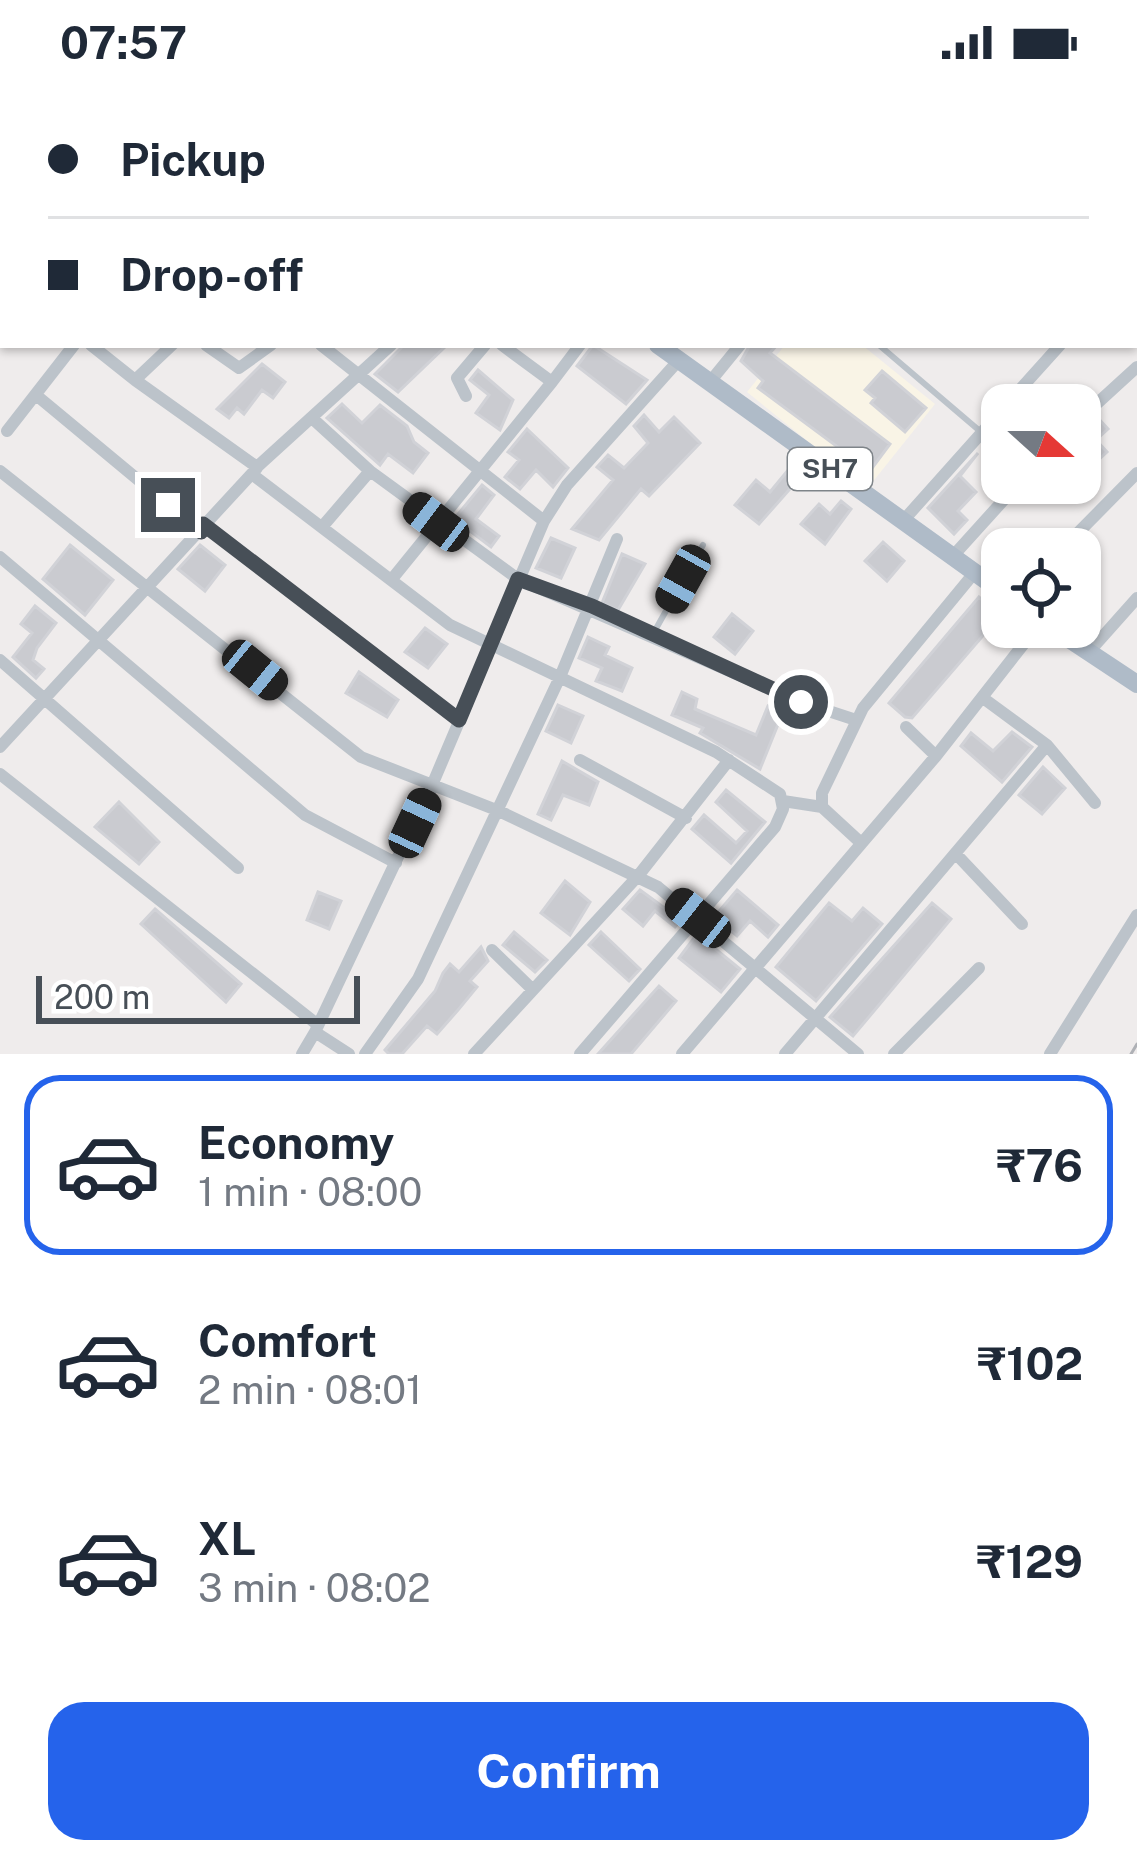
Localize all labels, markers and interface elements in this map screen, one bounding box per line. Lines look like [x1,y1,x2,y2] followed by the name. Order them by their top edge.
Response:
[60,16,187,69] text: 07:57
[120,133,266,186] text: Pickup
[120,248,303,301] text: Drop-off
[981,384,1101,504] north arrow
[981,384,1101,648] map controls
[788,448,872,490] road number: SH7
[141,478,195,532] route end
[396,486,476,558] car
[981,528,1101,648] button: locate
[650,539,716,619] car
[216,633,294,707] car
[774,675,828,729] route start
[383,783,447,863] car
[659,882,737,954] car
[36,970,360,1023] scale bar
[54,978,150,1016] text: 200 m
[54,1111,162,1219] icon: car
[198,1116,394,1169] text: Economy
[997,1139,1083,1192] text: ₹76
[198,1169,422,1215] text: 1 min · 08:00
[54,1309,162,1417] icon: car
[198,1314,377,1367] text: Comfort
[977,1337,1083,1390] text: ₹102
[198,1367,422,1413] text: 2 min · 08:01
[54,1507,162,1615] icon: car
[198,1512,256,1565] text: XL
[977,1535,1083,1588] text: ₹129
[198,1565,431,1611] text: 3 min · 08:02
[48,1702,1089,1840] button: Confirm

